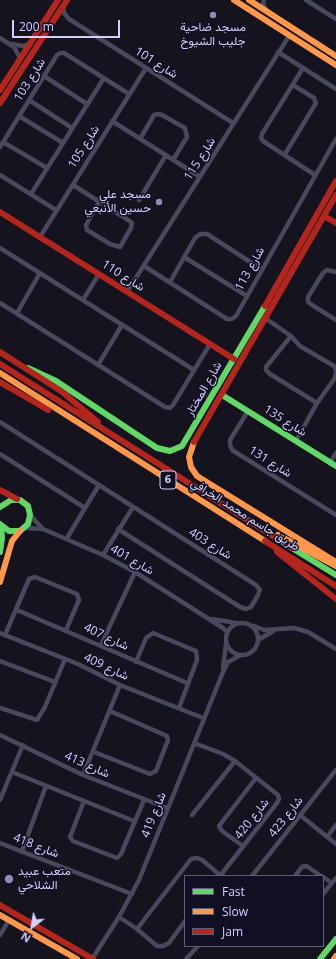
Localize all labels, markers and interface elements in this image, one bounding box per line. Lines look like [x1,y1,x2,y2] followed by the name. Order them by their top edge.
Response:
[208,10,218,20] marker: مسجد ضاحية جليب الشيوخ
[14,12,122,38] scale bar
[19,18,54,35] text: 200 m
[180,21,246,49] place label: مسجد ضاحية جليب الشيوخ
[132,44,180,82] street label: شارع 101
[11,56,49,104] street label: شارع 103
[65,123,103,171] street label: شارع 105
[181,135,219,183] street label: شارع 115
[84,188,151,216] place label: مسجد علي حسين الأنبعي
[154,197,164,207] marker: مسجد علي حسين الأنبعي
[232,245,268,293] street label: شارع 113
[99,257,147,295] street label: شارع 110
[183,359,225,419] street label: شارع المختار
[261,402,309,440] street label: شارع 135
[246,443,294,481] street label: شارع 131
[160,471,176,489] road number: 6
[188,476,302,554] street label: طريق جاسم محمد الخرافي
[186,525,234,563] street label: شارع 403
[108,542,156,578] street label: شارع 401
[81,620,131,654] street label: شارع 407
[81,650,131,684] street label: شارع 409
[62,749,112,781] street label: شارع 413
[138,790,170,840] street label: شارع 419
[266,794,306,840] street label: شارع 423
[232,796,272,842] street label: شارع 420
[11,831,61,861] street label: شارع 418
[18,865,71,893] place label: متعب عبيد الشلاحي
[3,873,15,885] marker: متعب عبيد الشلاحي
[184,875,324,947] legend
[222,883,245,900] text: Fast
[222,903,248,920] text: Slow
[12,907,52,947] north arrow
[222,923,243,940] text: Jam
[18,929,33,946] text: N

